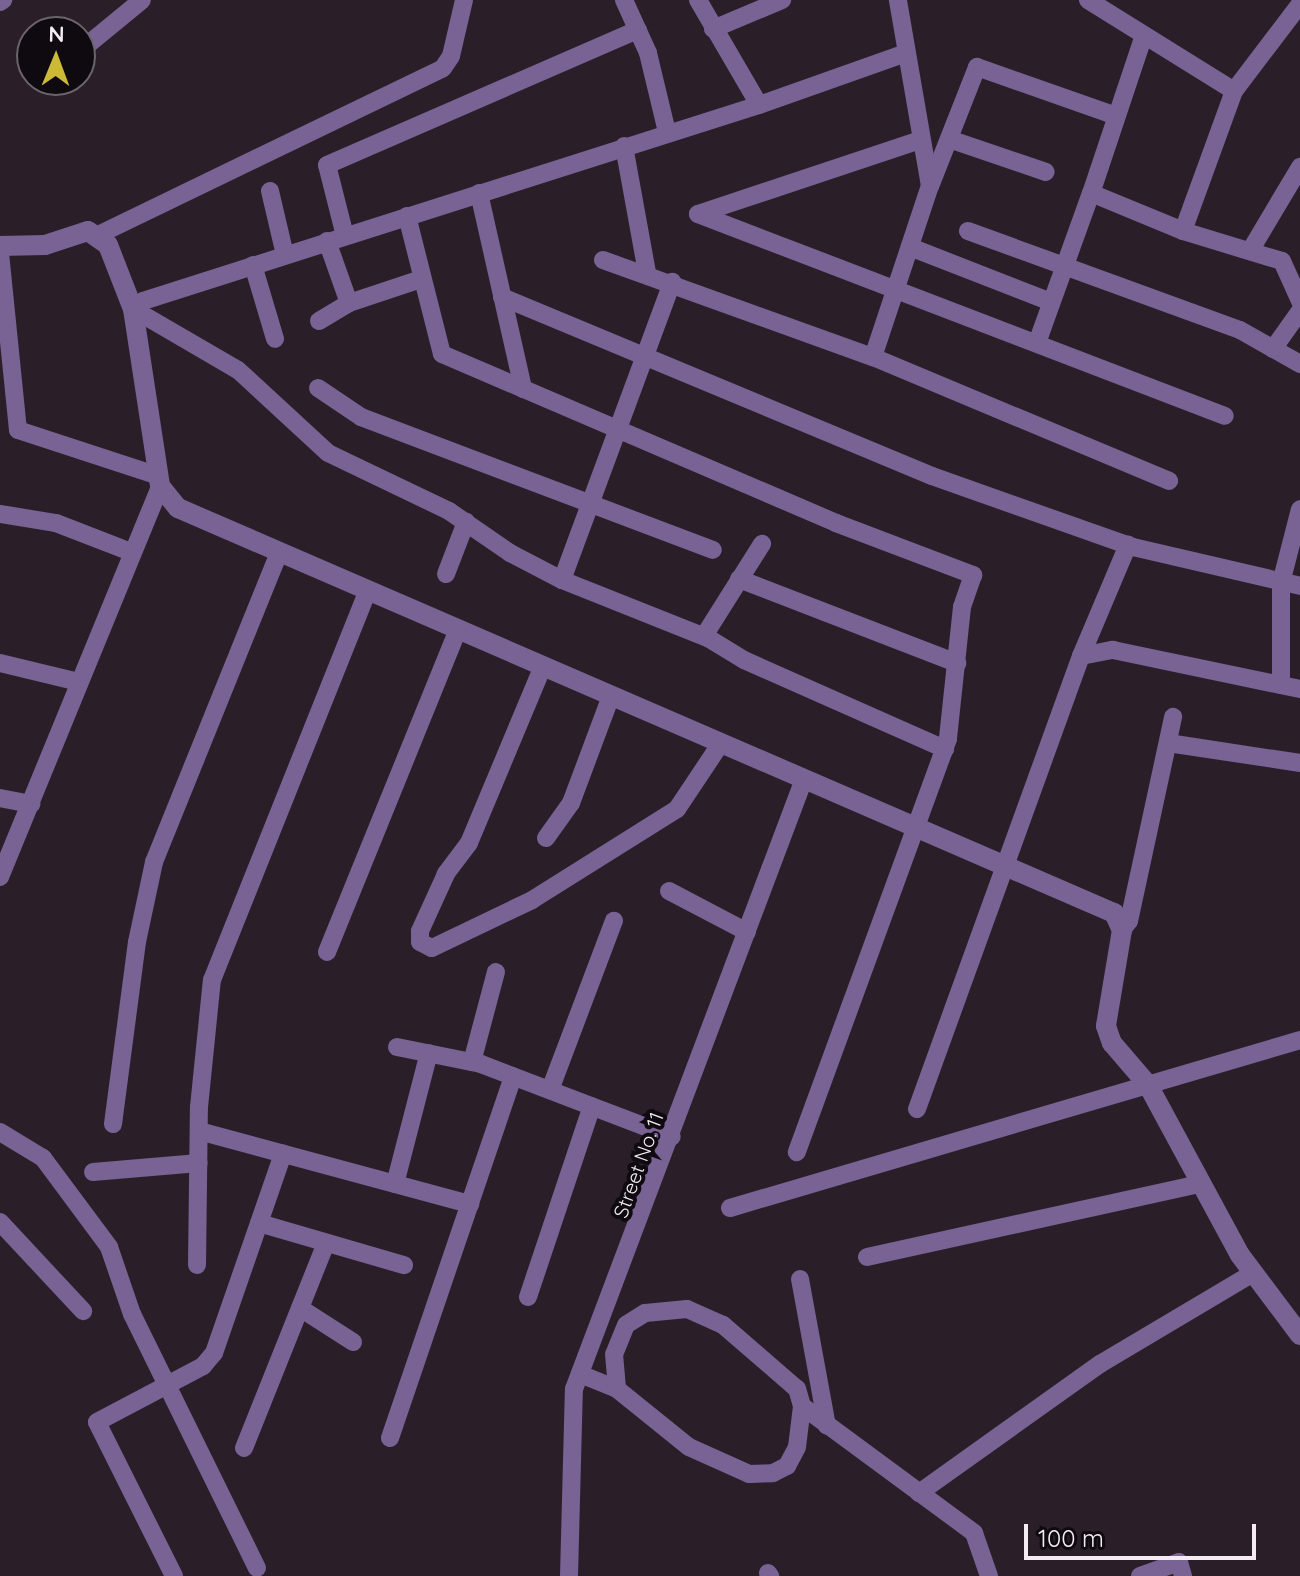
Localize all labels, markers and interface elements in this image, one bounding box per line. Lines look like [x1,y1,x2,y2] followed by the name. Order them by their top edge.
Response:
[16,16,96,96] north arrow
[48,20,65,48] text: N
[608,1109,668,1221] street label: Street No. 11
[1028,1508,1260,1558] scale bar
[1038,1523,1104,1553] text: 100 m

